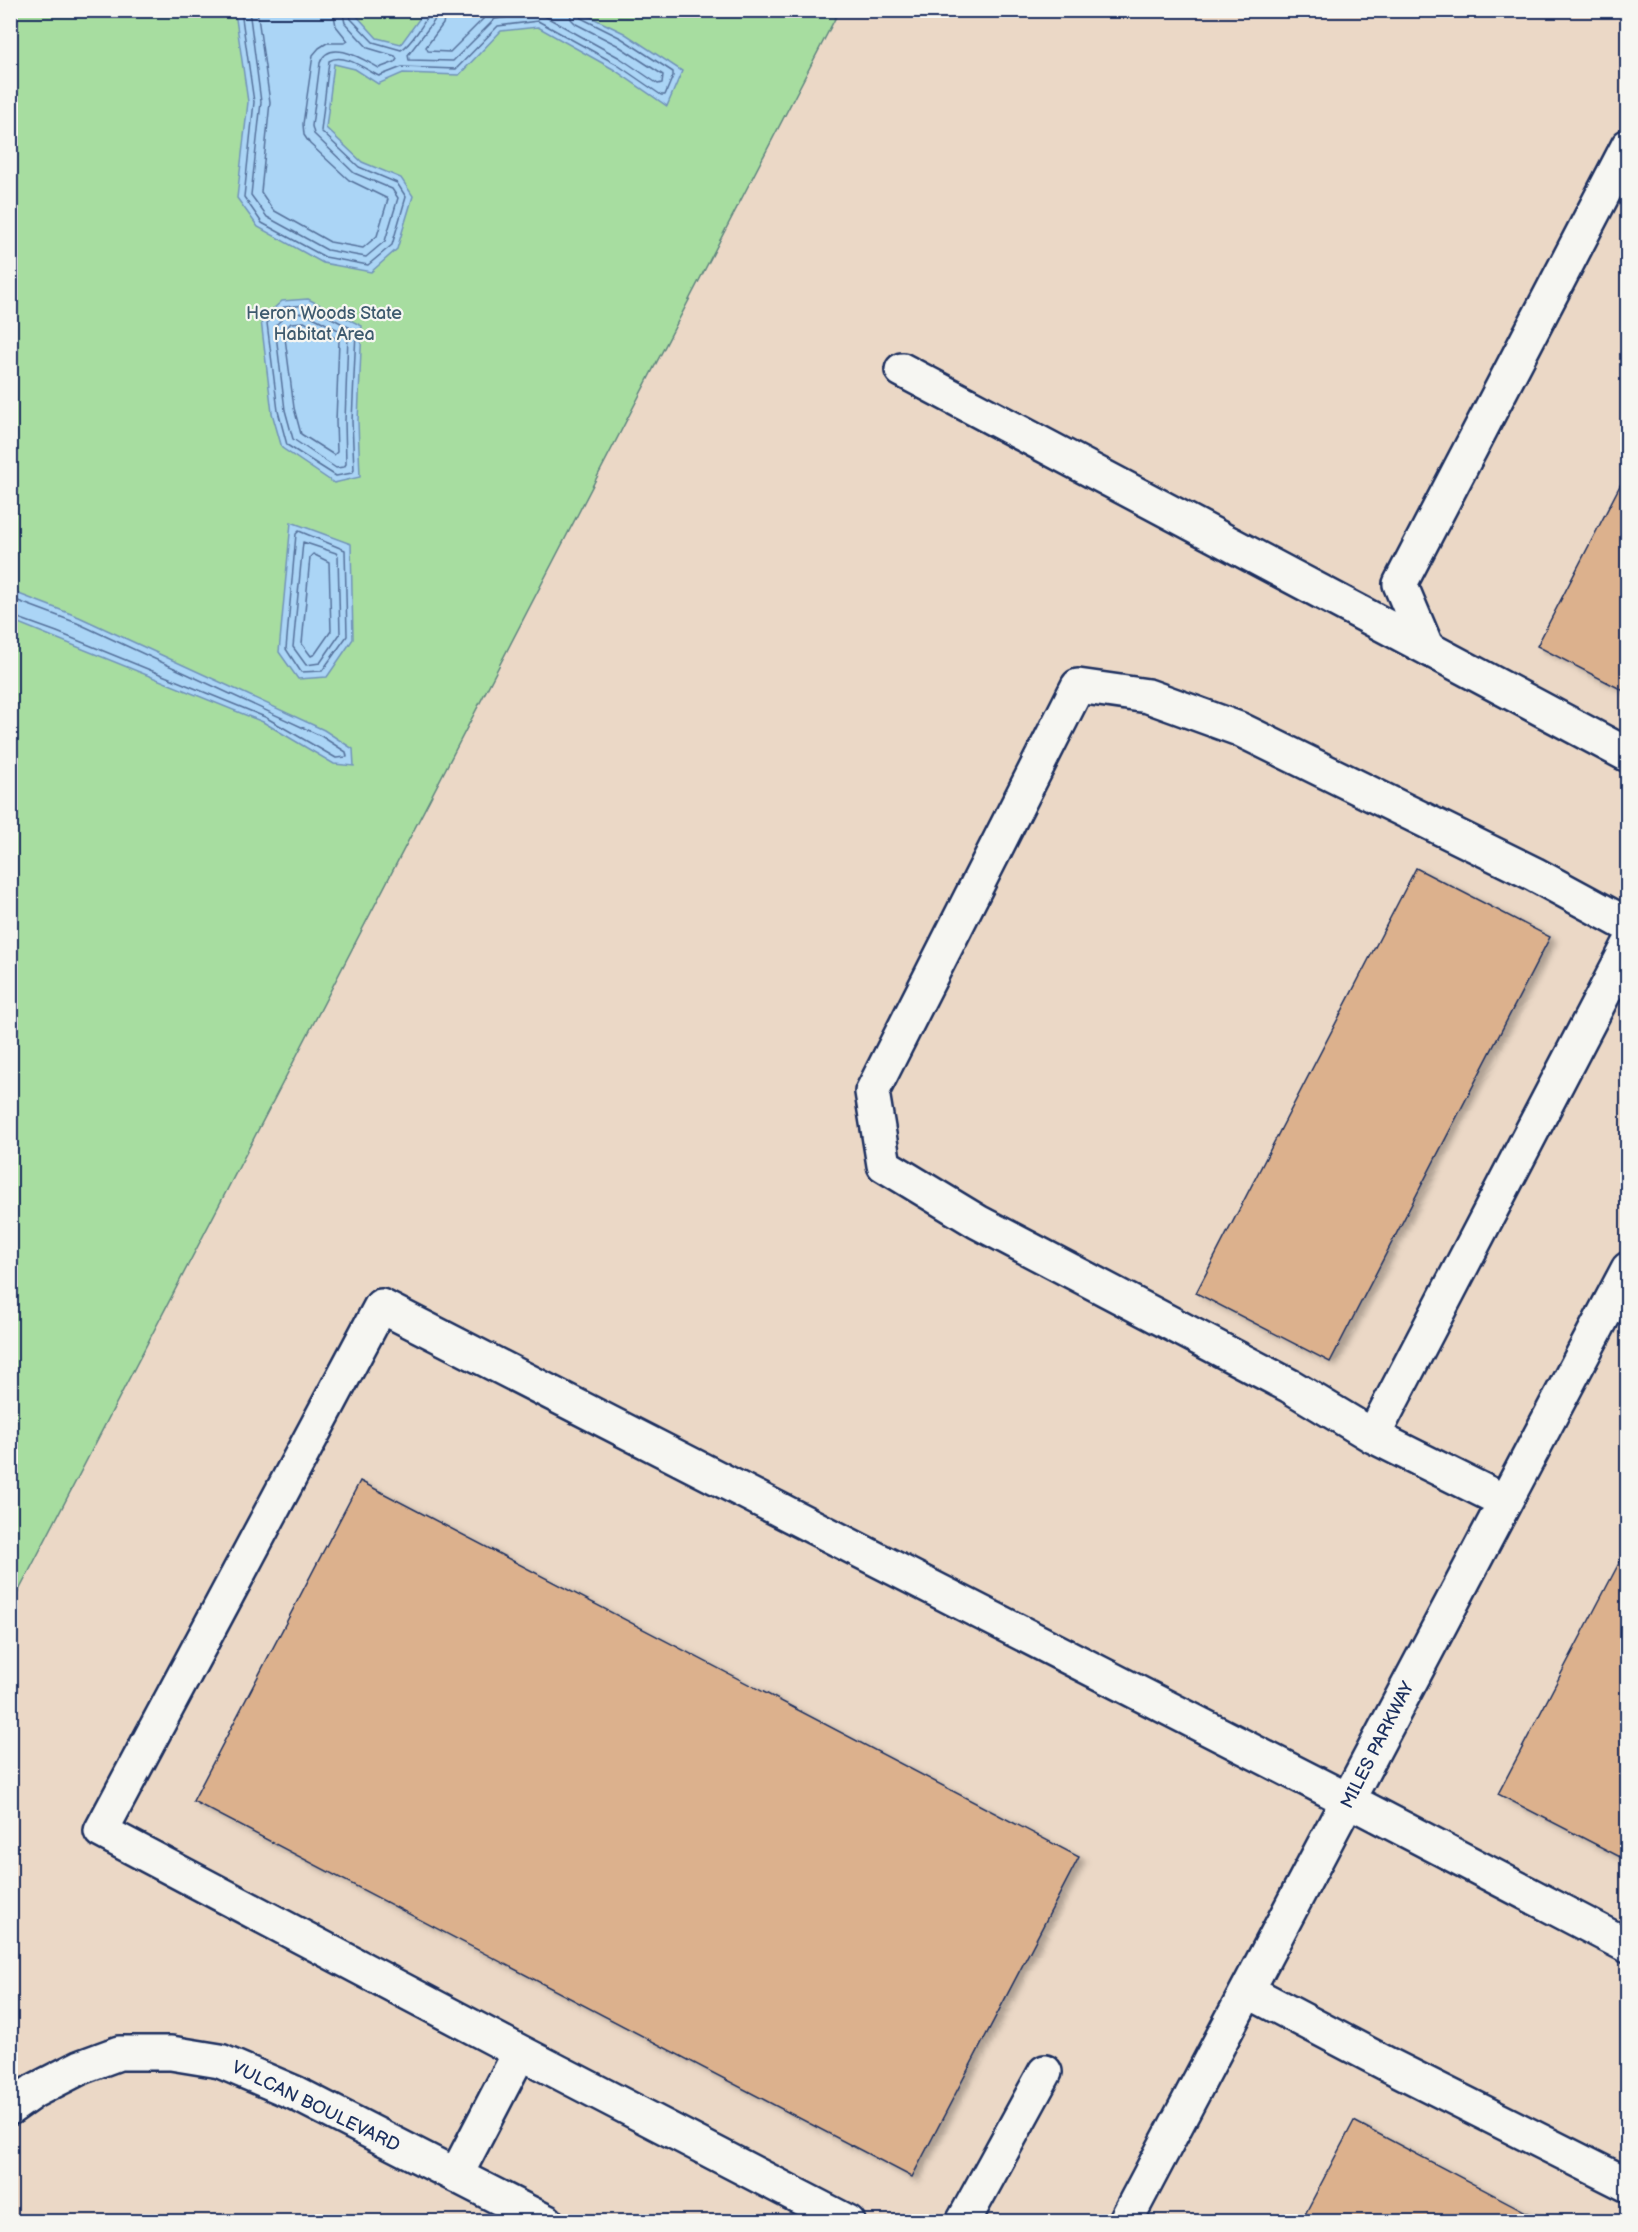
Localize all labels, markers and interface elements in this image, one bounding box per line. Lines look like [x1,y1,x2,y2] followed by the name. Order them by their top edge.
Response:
[246,303,402,345] park label: Heron Woods State Habitat Area
[1336,1678,1419,1812] street label: MILES PARKWAY
[228,2057,403,2156] street label: VULCAN BOULEVARD

